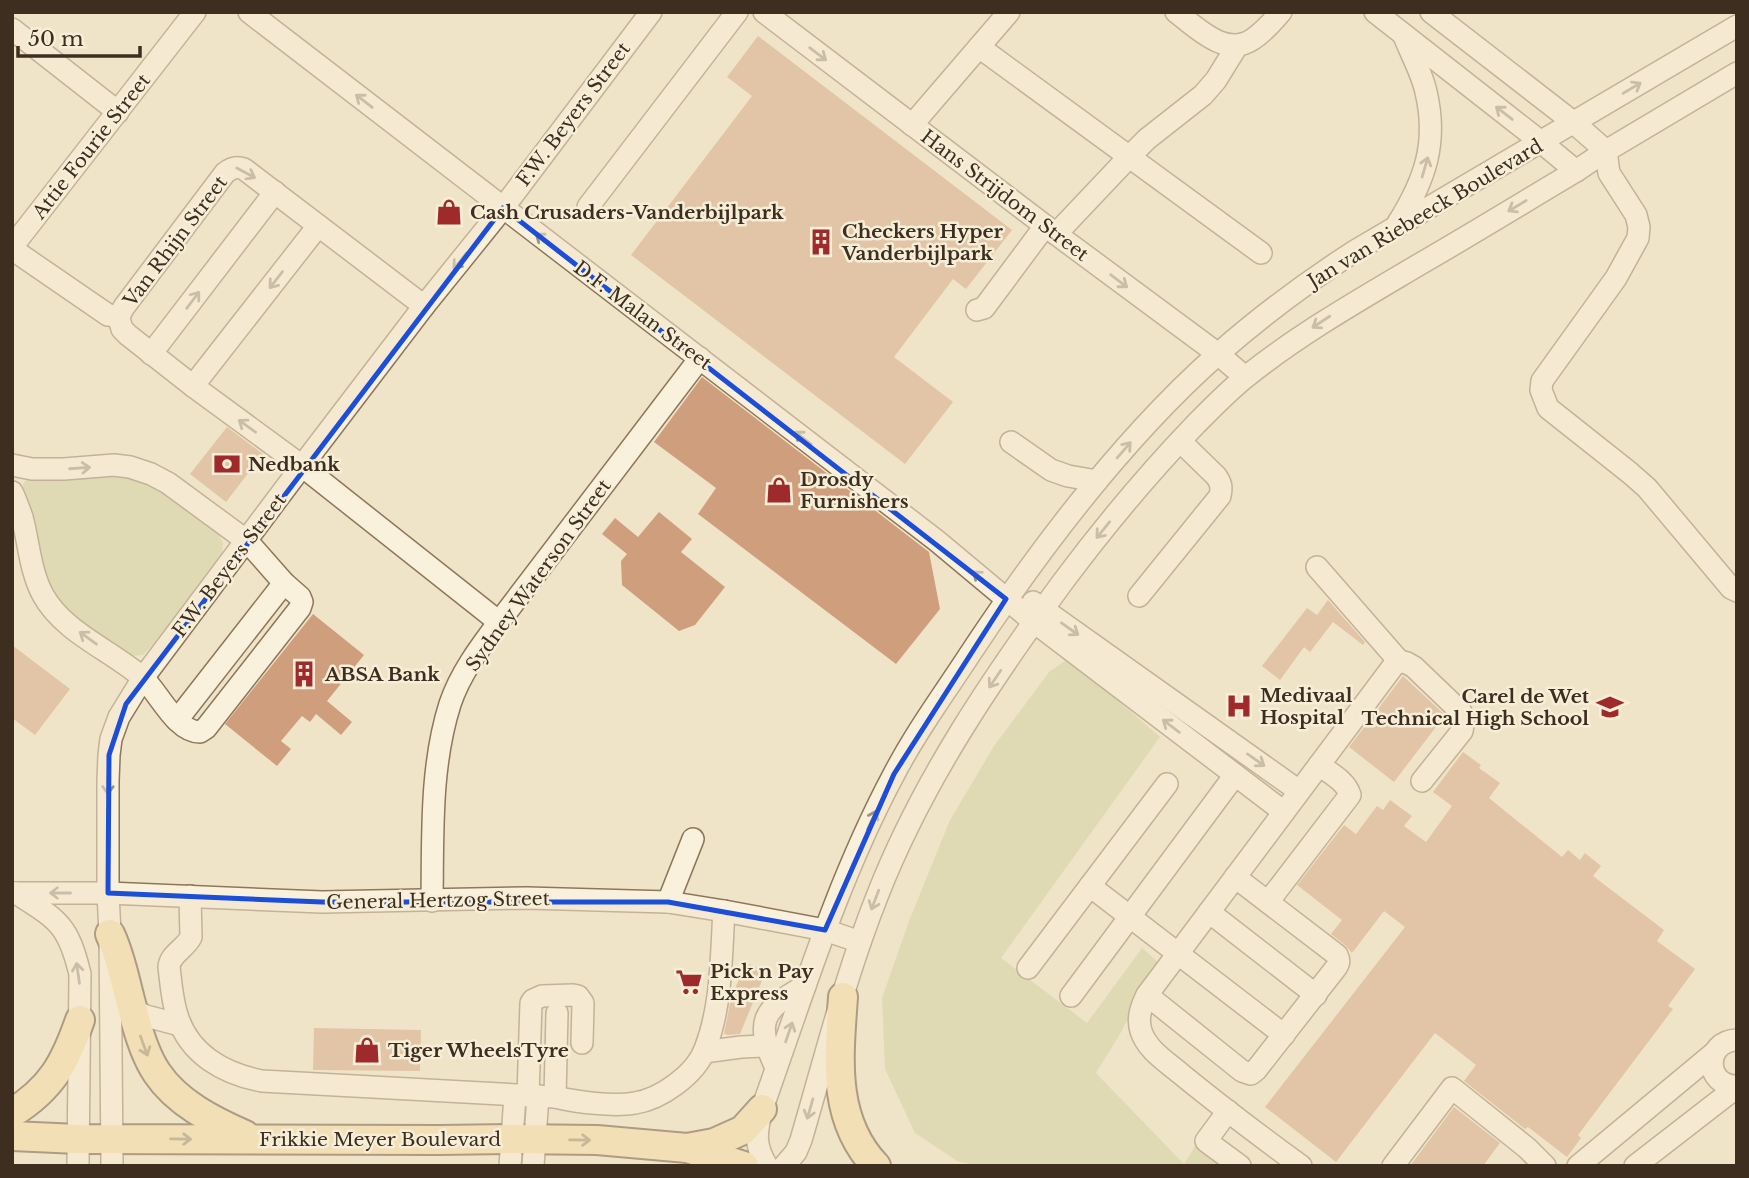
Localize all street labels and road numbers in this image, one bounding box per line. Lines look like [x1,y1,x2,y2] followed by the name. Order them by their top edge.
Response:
[512,37,636,191] street label: F.W. Beyers Street
[27,69,156,224] street label: Attie Fourie Street
[916,125,1094,267] street label: Hans Strijdom Street
[1301,134,1547,294] street label: Jan van Riebeeck Boulevard
[118,171,233,312] street label: Van Rhijn Street
[569,256,717,375] street label: D.F. Malan Street
[461,474,616,676] street label: Sydney Waterson Street
[168,488,292,642] street label: F.W. Beyers Street
[326,887,551,914] street label: General Hertzog Street
[259,1128,501,1151] street label: Frikkie Meyer Boulevard

